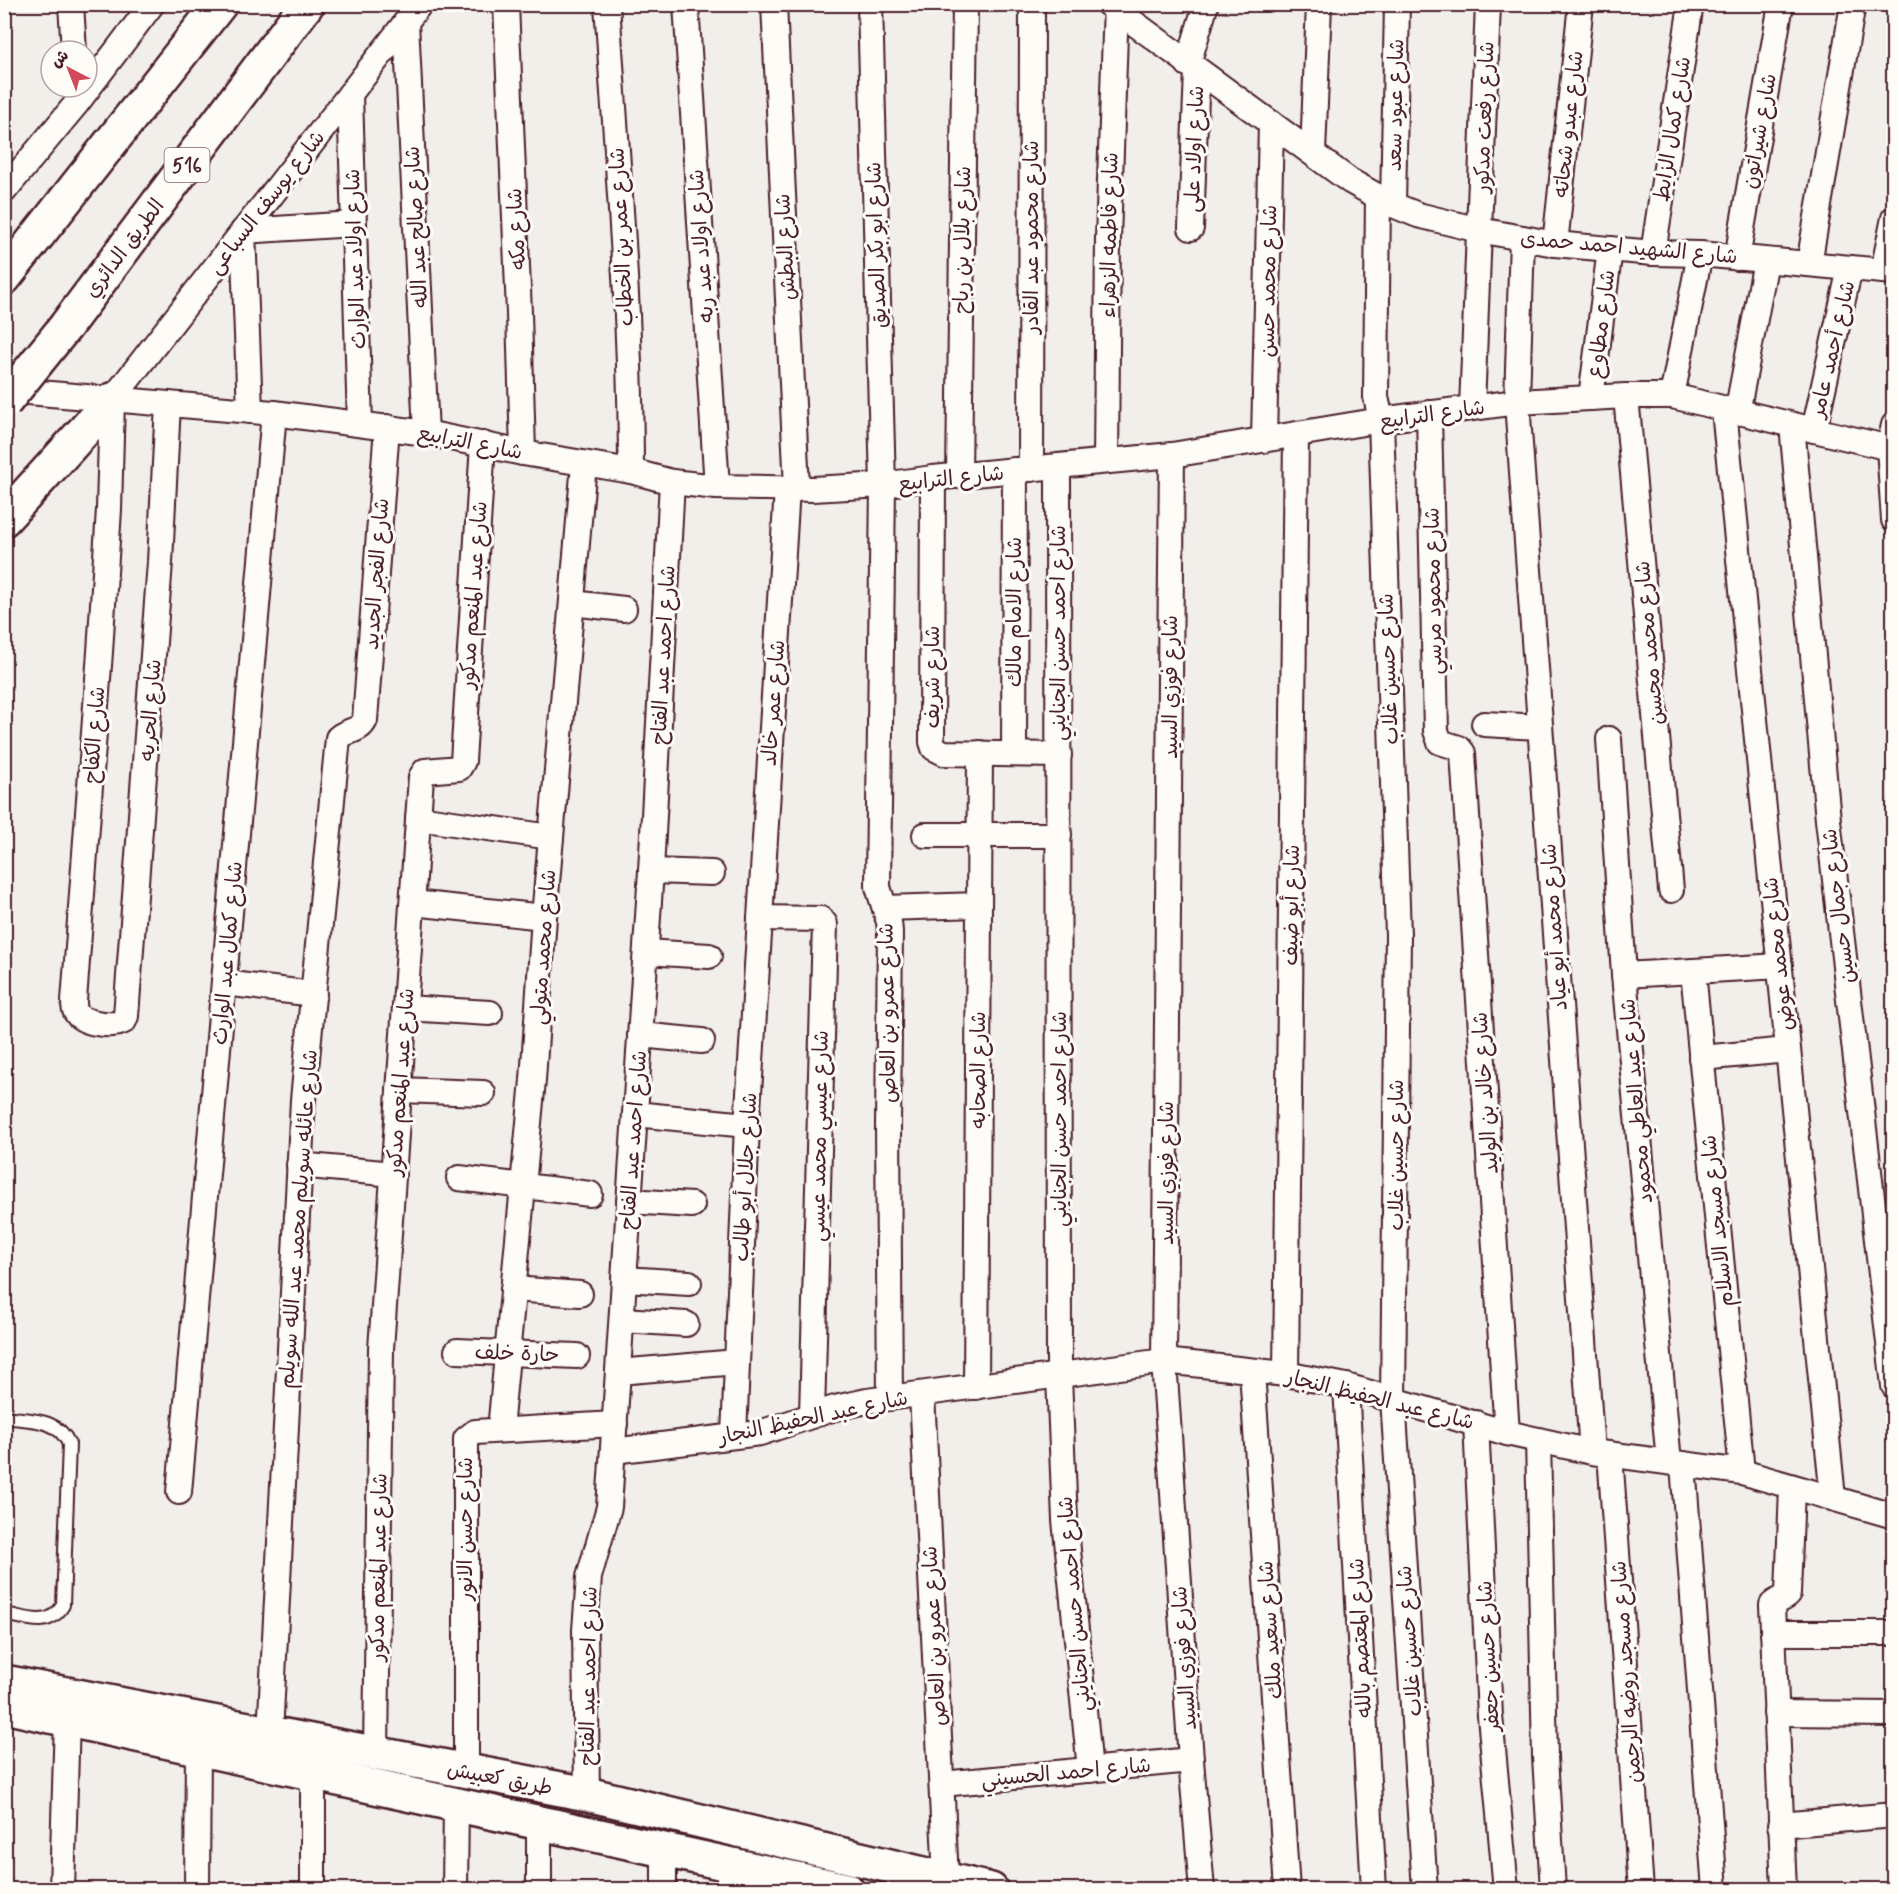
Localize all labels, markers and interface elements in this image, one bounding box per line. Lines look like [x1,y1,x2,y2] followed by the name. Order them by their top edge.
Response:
[1381,38,1411,172] street label: شارع عبود سعد
[39,39,99,99] north arrow
[1468,41,1502,195] street label: شارع رفعت مدكور
[46,45,74,73] text: ش
[1547,49,1591,199] street label: شارع عبدو شحاته
[1648,54,1698,204] street label: شارع كمال الزايط
[1736,71,1784,191] street label: شارع شيراتون
[1179,85,1211,213] street label: شارع اولاد على
[202,125,332,280] street label: شارع يوسف السباعى
[1018,140,1046,336] street label: شارع محمود عبد القادر
[399,145,435,309] street label: شارع صالح عبد الله
[603,147,641,327] street label: شارع عمر بن الخطاب
[164,148,210,182] road number: 516
[1095,152,1125,318] street label: شارع فاطمه الزهراء
[860,161,894,329] street label: شارع ابو بكر الصديق
[948,166,978,314] street label: شارع بلال بن رباح
[339,168,373,350] street label: شارع اولاد عبد الوارث
[683,168,721,324] street label: شارع اولاد عبد ربه
[501,187,533,271] street label: شارع مكه
[78,193,171,304] street label: الطريق الدائري
[769,193,803,301] street label: شارع البطش
[1254,204,1284,358] street label: شارع محمد حسن
[1519,225,1739,271] street label: شارع الشهيد احمد حمدى
[1581,268,1623,380] street label: شارع مطاوع
[1803,278,1862,423] street label: شارع أحمد عامر
[1377,394,1487,436] street label: شارع الترابيع
[415,419,525,467] street label: شارع الترابيع
[897,460,1005,498] street label: شارع الترابيع
[358,497,396,651] street label: شارع الفجر الجديد
[453,500,496,692] street label: شارع عبد المنعم مدكور
[1419,507,1453,675] street label: شارع محمود مرسي
[1045,525,1077,741] street label: شارع احمد حسن الجنايني
[1001,537,1030,687] street label: شارع الامام مالك
[1629,560,1671,726] street label: شارع محمد محسن
[645,565,683,746] street label: شارع احمد عبد الفتاح
[1372,593,1406,745] street label: شارع حسين غلاب
[1157,615,1185,759] street label: شارع فوزي السيد
[919,626,947,728] street label: شارع شريف
[756,639,792,767] street label: شارع عمر خالد
[133,658,169,762] street label: شارع الحريه
[78,685,112,785] street label: شارع الكفاح
[1816,827,1862,985] street label: شارع جمال حسين
[1535,842,1575,1011] street label: شارع محمد أبو عياد
[1277,844,1307,966] street label: شارع أبو ضيف
[206,860,250,1046] street label: شارع كمال عبد الوارث
[525,868,567,1026] street label: شارع محمد متولي
[1757,876,1801,1032] street label: شارع محمد عوض
[872,923,904,1103] street label: شارع عمرو بن العاص
[380,987,423,1179] street label: شارع عبد المنعم مدكور
[1614,997,1664,1204] street label: شارع عبد العاطي محمود
[965,1011,993,1129] street label: شارع الصحابه
[1046,1011,1078,1227] street label: شارع احمد حسن الجنايني
[1466,1011,1506,1175] street label: شارع خالد بن الوليد
[804,1030,840,1242] street label: شارع عيسي محمد عيسي
[273,1048,326,1390] street label: شارع عائله سويلم محمد عبد الله سويلم
[614,1049,654,1231] street label: شارع احمد عبد الفتاح
[1383,1079,1411,1231] street label: شارع حسين غلاب
[728,1092,764,1262] street label: شارع جلال أبو طالب
[1153,1101,1181,1245] street label: شارع فوزي السيد
[1695,1133,1742,1308] street label: شارع مسجد الاسلام
[474,1339,560,1369] street label: حارة خلف
[1281,1363,1477,1437] street label: شارع عبد الحفيظ النجار
[714,1384,910,1452] street label: شارع عبد الحفيظ النجار
[452,1457,480,1602] street label: شارع حسن الانور
[363,1473,396,1663] street label: شارع عبد المنعم مدكور
[1052,1495,1102,1713] street label: شارع احمد حسن الجنايني
[916,1545,954,1727] street label: شارع عمرو بن العاص
[1343,1557,1380,1718] street label: شارع المعتصم بالله
[1252,1560,1290,1700] street label: شارع سعيد ملك
[1605,1560,1649,1784] street label: شارع مسجد روضه الرحمن
[1391,1564,1429,1717] street label: شارع حسين غلاب
[1471,1580,1507,1734] street label: شارع حسين جعفر
[1166,1585,1204,1731] street label: شارع فوزي السيد
[573,1586,605,1766] street label: شارع احمد عبد الفتاح
[980,1752,1152,1798] street label: شارع احمد الحسيني
[445,1755,555,1803] street label: طريق كعبيش

